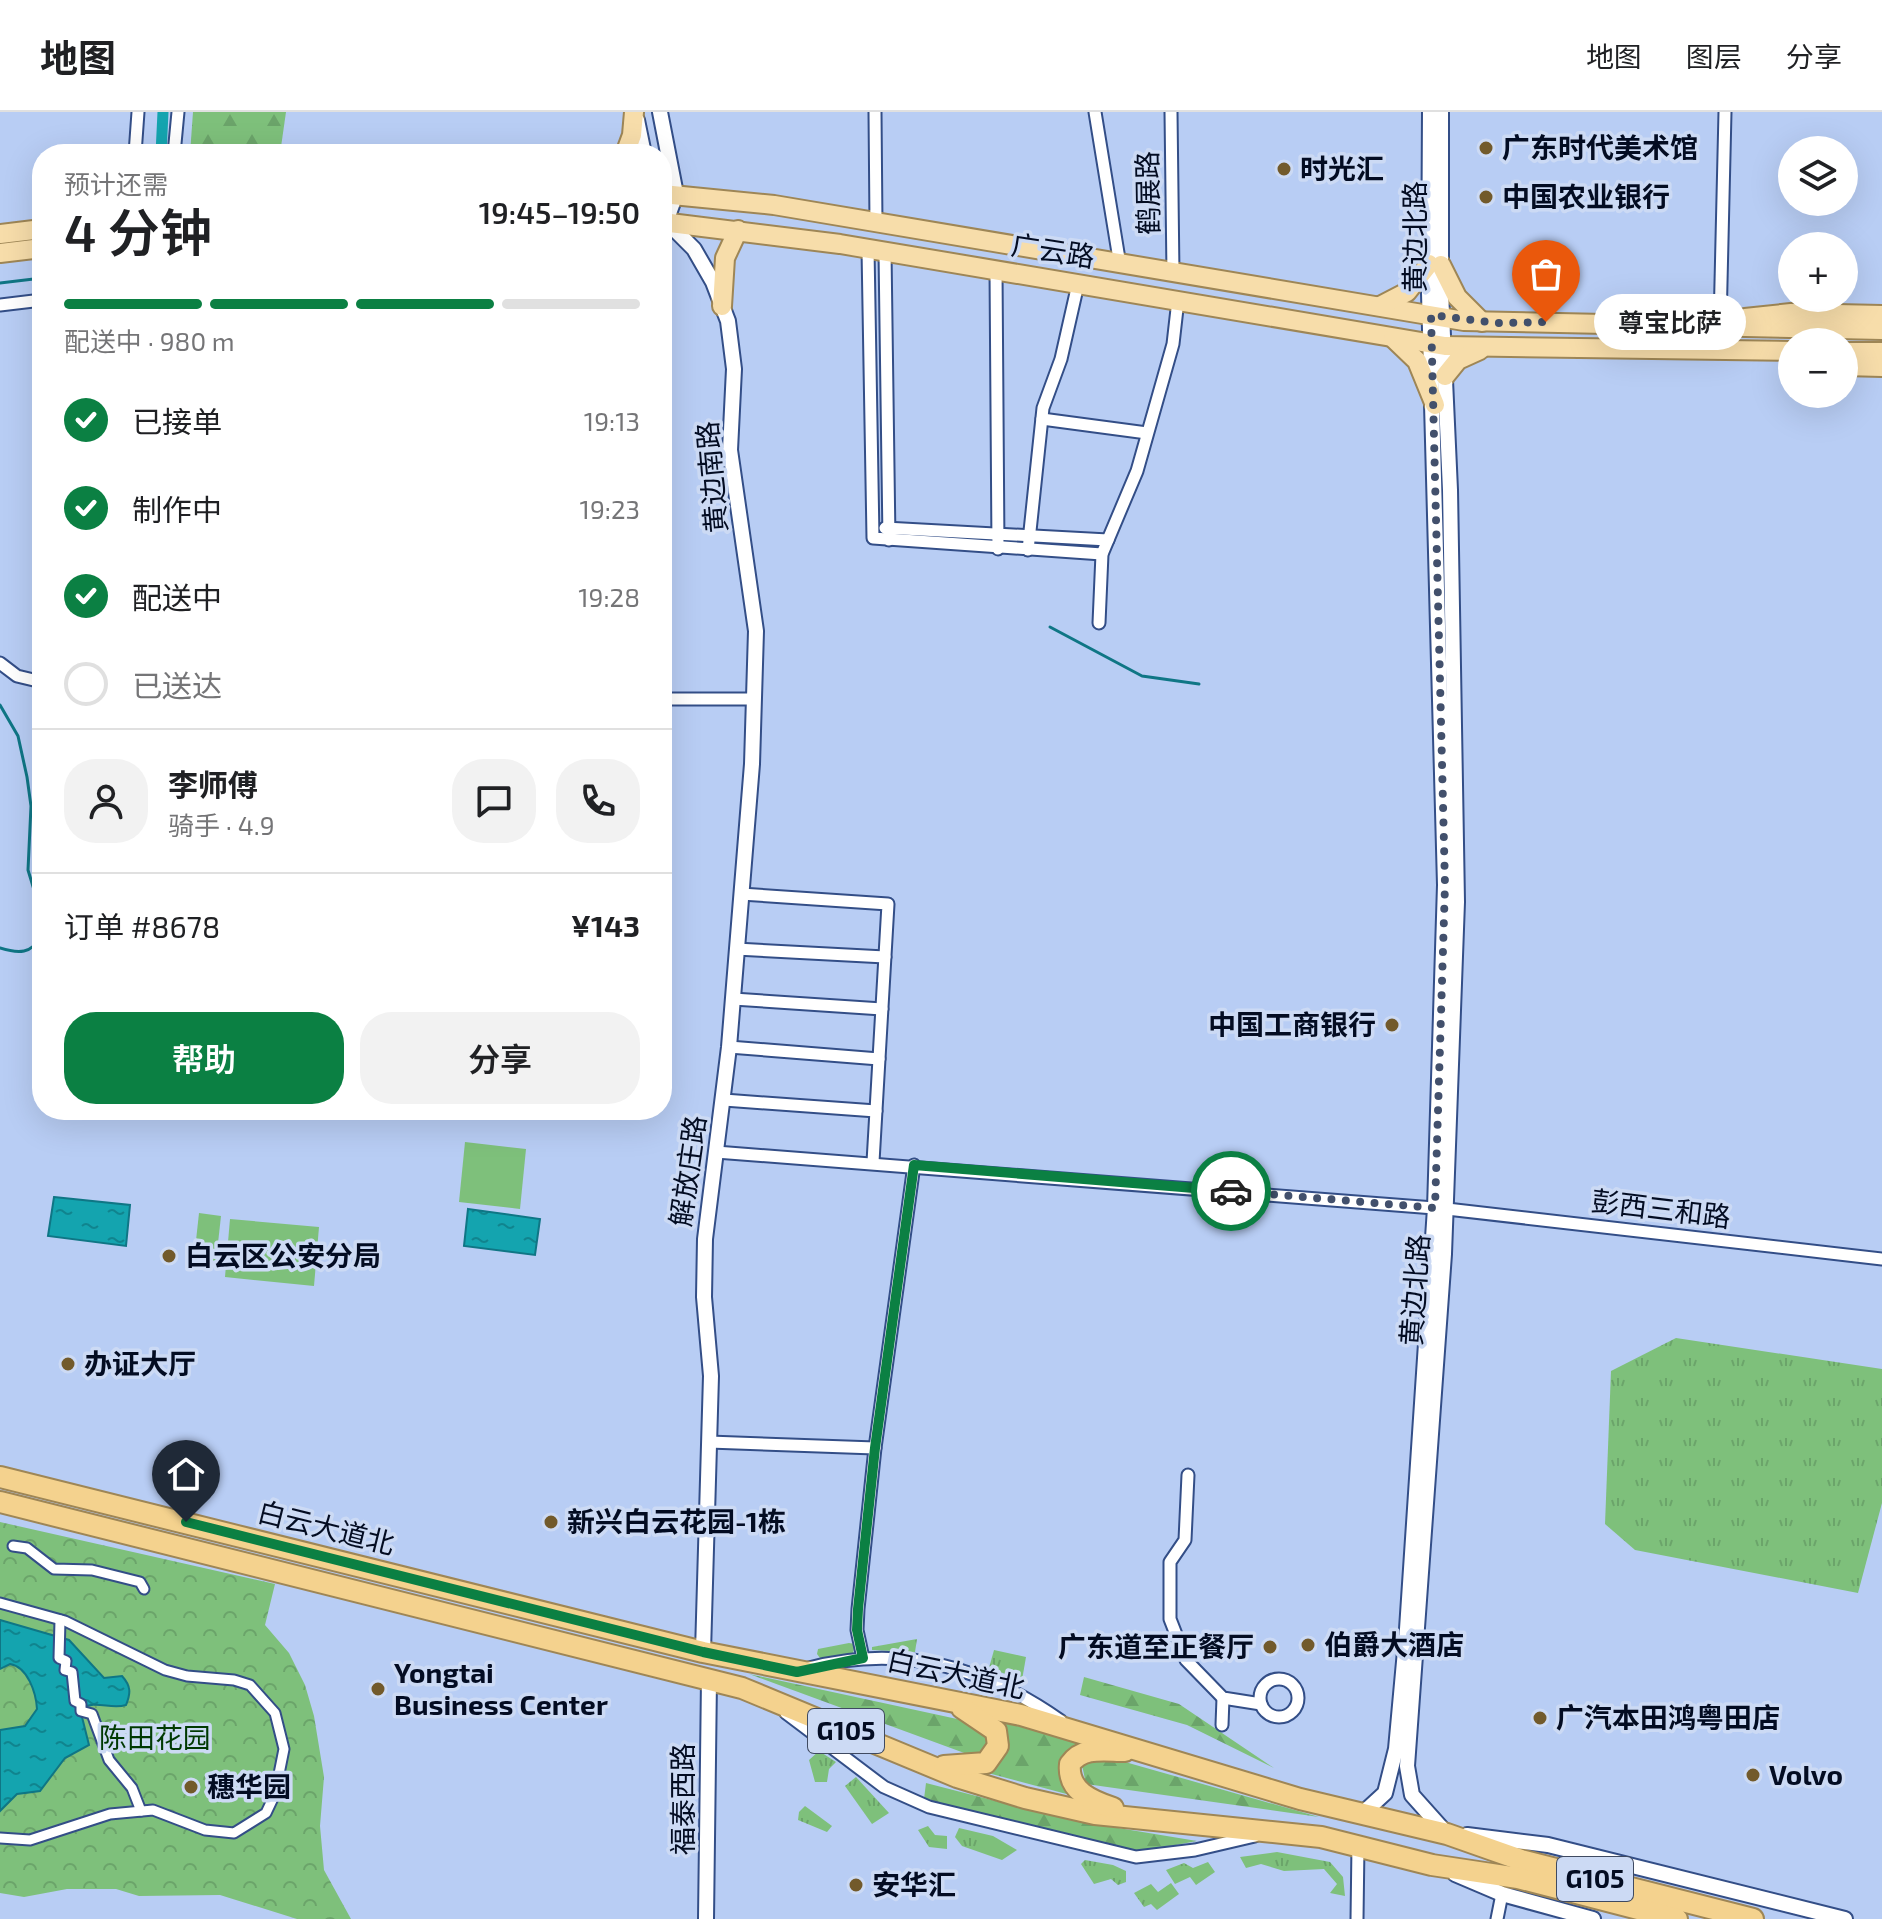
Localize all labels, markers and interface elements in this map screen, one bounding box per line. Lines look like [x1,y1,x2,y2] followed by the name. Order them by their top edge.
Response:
[40,34,116,80] text: 地图
[1586,39,1642,73] text: 地图
[1686,39,1742,73] text: 图层
[1786,39,1842,73] text: 分享
[1502,130,1698,164] place label: 广东时代美术馆
[1778,136,1858,408] map controls
[1778,136,1858,216] button: layers
[1477,139,1495,157] marker: 广东时代美术馆
[1129,151,1165,235] street label: 鹤展路
[1300,151,1384,185] place label: 时光汇
[1275,160,1293,178] marker: 时光汇
[64,168,168,199] text: 预计还需
[1502,179,1670,213] place label: 中国农业银行
[1397,181,1431,293] street label: 黄边北路
[1477,188,1495,206] marker: 中国农业银行
[479,194,640,230] text: 19:45–19:50
[64,200,212,262] text: 4 分钟
[1009,227,1097,273] street label: 广云路
[1778,232,1858,312] button: +
[1512,240,1580,322] pin
[1524,252,1568,296] icon: bag
[1594,294,1746,350] callout: 尊宝比萨
[1618,306,1722,337] text: 尊宝比萨
[64,325,235,356] text: 配送中 · 980 m
[1778,328,1858,408] button: −
[64,398,108,442] icon: check
[132,403,222,439] text: 已接单
[584,405,640,436] text: 19:13
[689,420,733,534] street label: 黄边南路
[64,486,108,530] icon: check
[132,491,222,527] text: 制作中
[580,493,640,524] text: 19:23
[64,574,108,618] icon: check
[132,579,222,615] text: 配送中
[578,581,640,612] text: 19:28
[132,667,222,703] text: 已送达
[64,759,148,843] button: person
[452,759,536,843] button: chat
[556,759,640,843] button: phone
[168,766,258,802] text: 李师傅
[168,809,275,840] text: 骑手 · 4.9
[571,907,640,943] text: ¥143
[64,908,220,944] text: 订单 #8678
[1208,1007,1376,1041] place label: 中国工商银行
[64,1012,344,1104] button: 帮助
[360,1012,640,1104] button: 分享
[1383,1016,1401,1034] marker: 中国工商银行
[662,1113,712,1229] street label: 解放庄路
[1191,1151,1271,1231] courier
[1209,1169,1253,1213] icon: car
[1590,1183,1733,1233] street label: 彭西三和路
[1393,1233,1435,1347] street label: 黄边北路
[185,1238,381,1272] place label: 白云区公安分局
[160,1247,178,1265] marker: 白云区公安分局
[84,1346,196,1380] place label: 办证大厅
[59,1355,77,1373] marker: 办证大厅
[152,1440,220,1522] pin
[164,1452,208,1496] icon: home
[254,1494,398,1560] street label: 白云大道北
[567,1504,786,1538] place label: 新兴白云花园-1栋
[542,1513,560,1531] marker: 新兴白云花园-1栋
[1324,1627,1464,1661] place label: 伯爵大酒店
[1058,1629,1254,1663] place label: 广东道至正餐厅
[1299,1636,1317,1654] marker: 伯爵大酒店
[1261,1638,1279,1656] marker: 广东道至正餐厅
[884,1642,1028,1704] street label: 白云大道北
[394,1655,608,1721] place label: Yongtai Business Center
[369,1680,387,1698] marker: Yongtai Business Center
[1556,1700,1780,1734] place label: 广汽本田鸿粤田店
[808,1709,884,1753] road number: G105
[1531,1709,1549,1727] marker: 广汽本田鸿粤田店
[99,1720,211,1754] park label: 陈田花园
[665,1743,699,1855] street label: 福泰西路
[1769,1757,1843,1791] place label: Volvo
[1744,1766,1762,1784] marker: Volvo
[207,1769,291,1803] place label: 穗华园
[182,1778,200,1796] marker: 穗华园
[1557,1857,1633,1901] road number: G105
[872,1867,956,1901] place label: 安华汇
[847,1876,865,1894] marker: 安华汇

